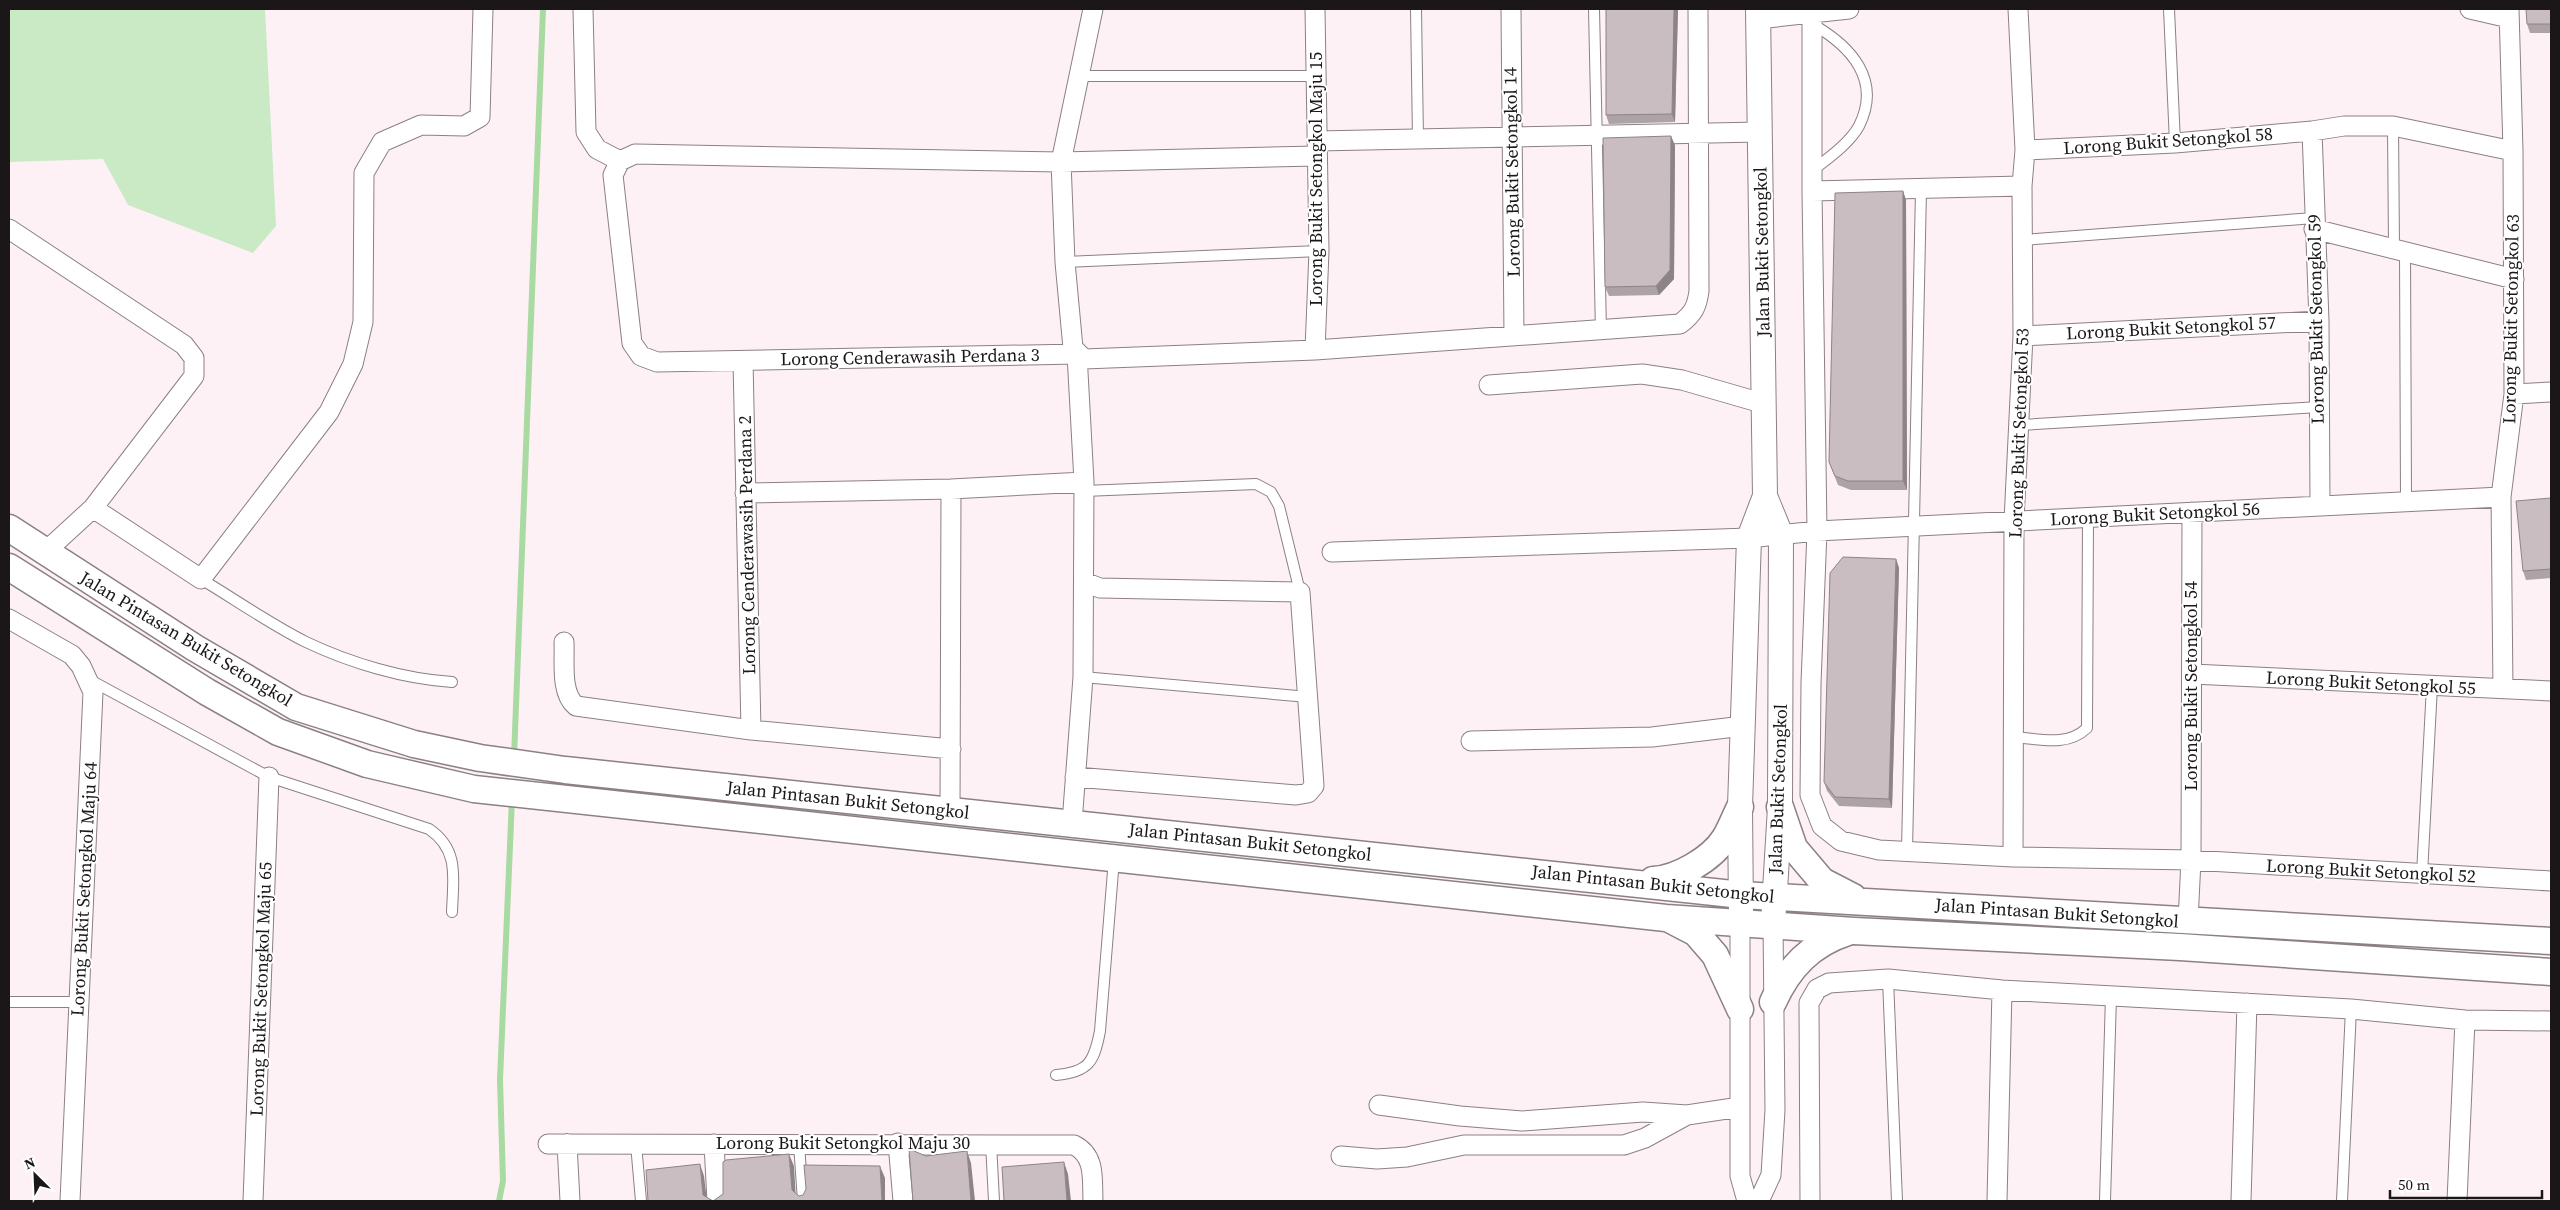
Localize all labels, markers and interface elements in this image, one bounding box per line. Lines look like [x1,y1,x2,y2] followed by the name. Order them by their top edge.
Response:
[1303,52,1328,306] street label: Lorong Bukit Setongkol Maju 15
[1497,67,1526,277] street label: Lorong Bukit Setongkol 14
[2062,121,2274,160] street label: Lorong Bukit Setongkol 58
[1748,167,1776,338] street label: Jalan Bukit Setongkol
[2301,214,2330,424] street label: Lorong Bukit Setongkol 59
[2496,214,2525,424] street label: Lorong Bukit Setongkol 63
[2065,310,2276,345] street label: Lorong Bukit Setongkol 57
[2002,328,2035,538] street label: Lorong Bukit Setongkol 53
[780,342,1040,371] street label: Lorong Cenderawasih Perdana 3
[732,415,761,675] street label: Lorong Cenderawasih Perdana 2
[2049,496,2260,531] street label: Lorong Bukit Setongkol 56
[74,564,297,712] street label: Jalan Pintasan Bukit Setongkol
[2178,581,2203,791] street label: Lorong Bukit Setongkol 54
[2266,665,2477,700] street label: Lorong Bukit Setongkol 55
[1762,703,1793,875] street label: Jalan Bukit Setongkol
[64,761,103,1017] street label: Lorong Bukit Setongkol Maju 64
[724,774,971,825] street label: Jalan Pintasan Bukit Setongkol
[1126,816,1373,867] street label: Jalan Pintasan Bukit Setongkol
[2266,853,2477,888] street label: Lorong Bukit Setongkol 52
[1529,858,1776,909] street label: Jalan Pintasan Bukit Setongkol
[244,861,277,1117] street label: Lorong Bukit Setongkol Maju 65
[1933,891,2180,933] street label: Jalan Pintasan Bukit Setongkol
[716,1130,970,1155] street label: Lorong Bukit Setongkol Maju 30
[10,1150,60,1200] north arrow
[21,1152,38,1174] text: N
[2390,1168,2542,1200] scale bar
[2398,1174,2430,1195] text: 50 m

